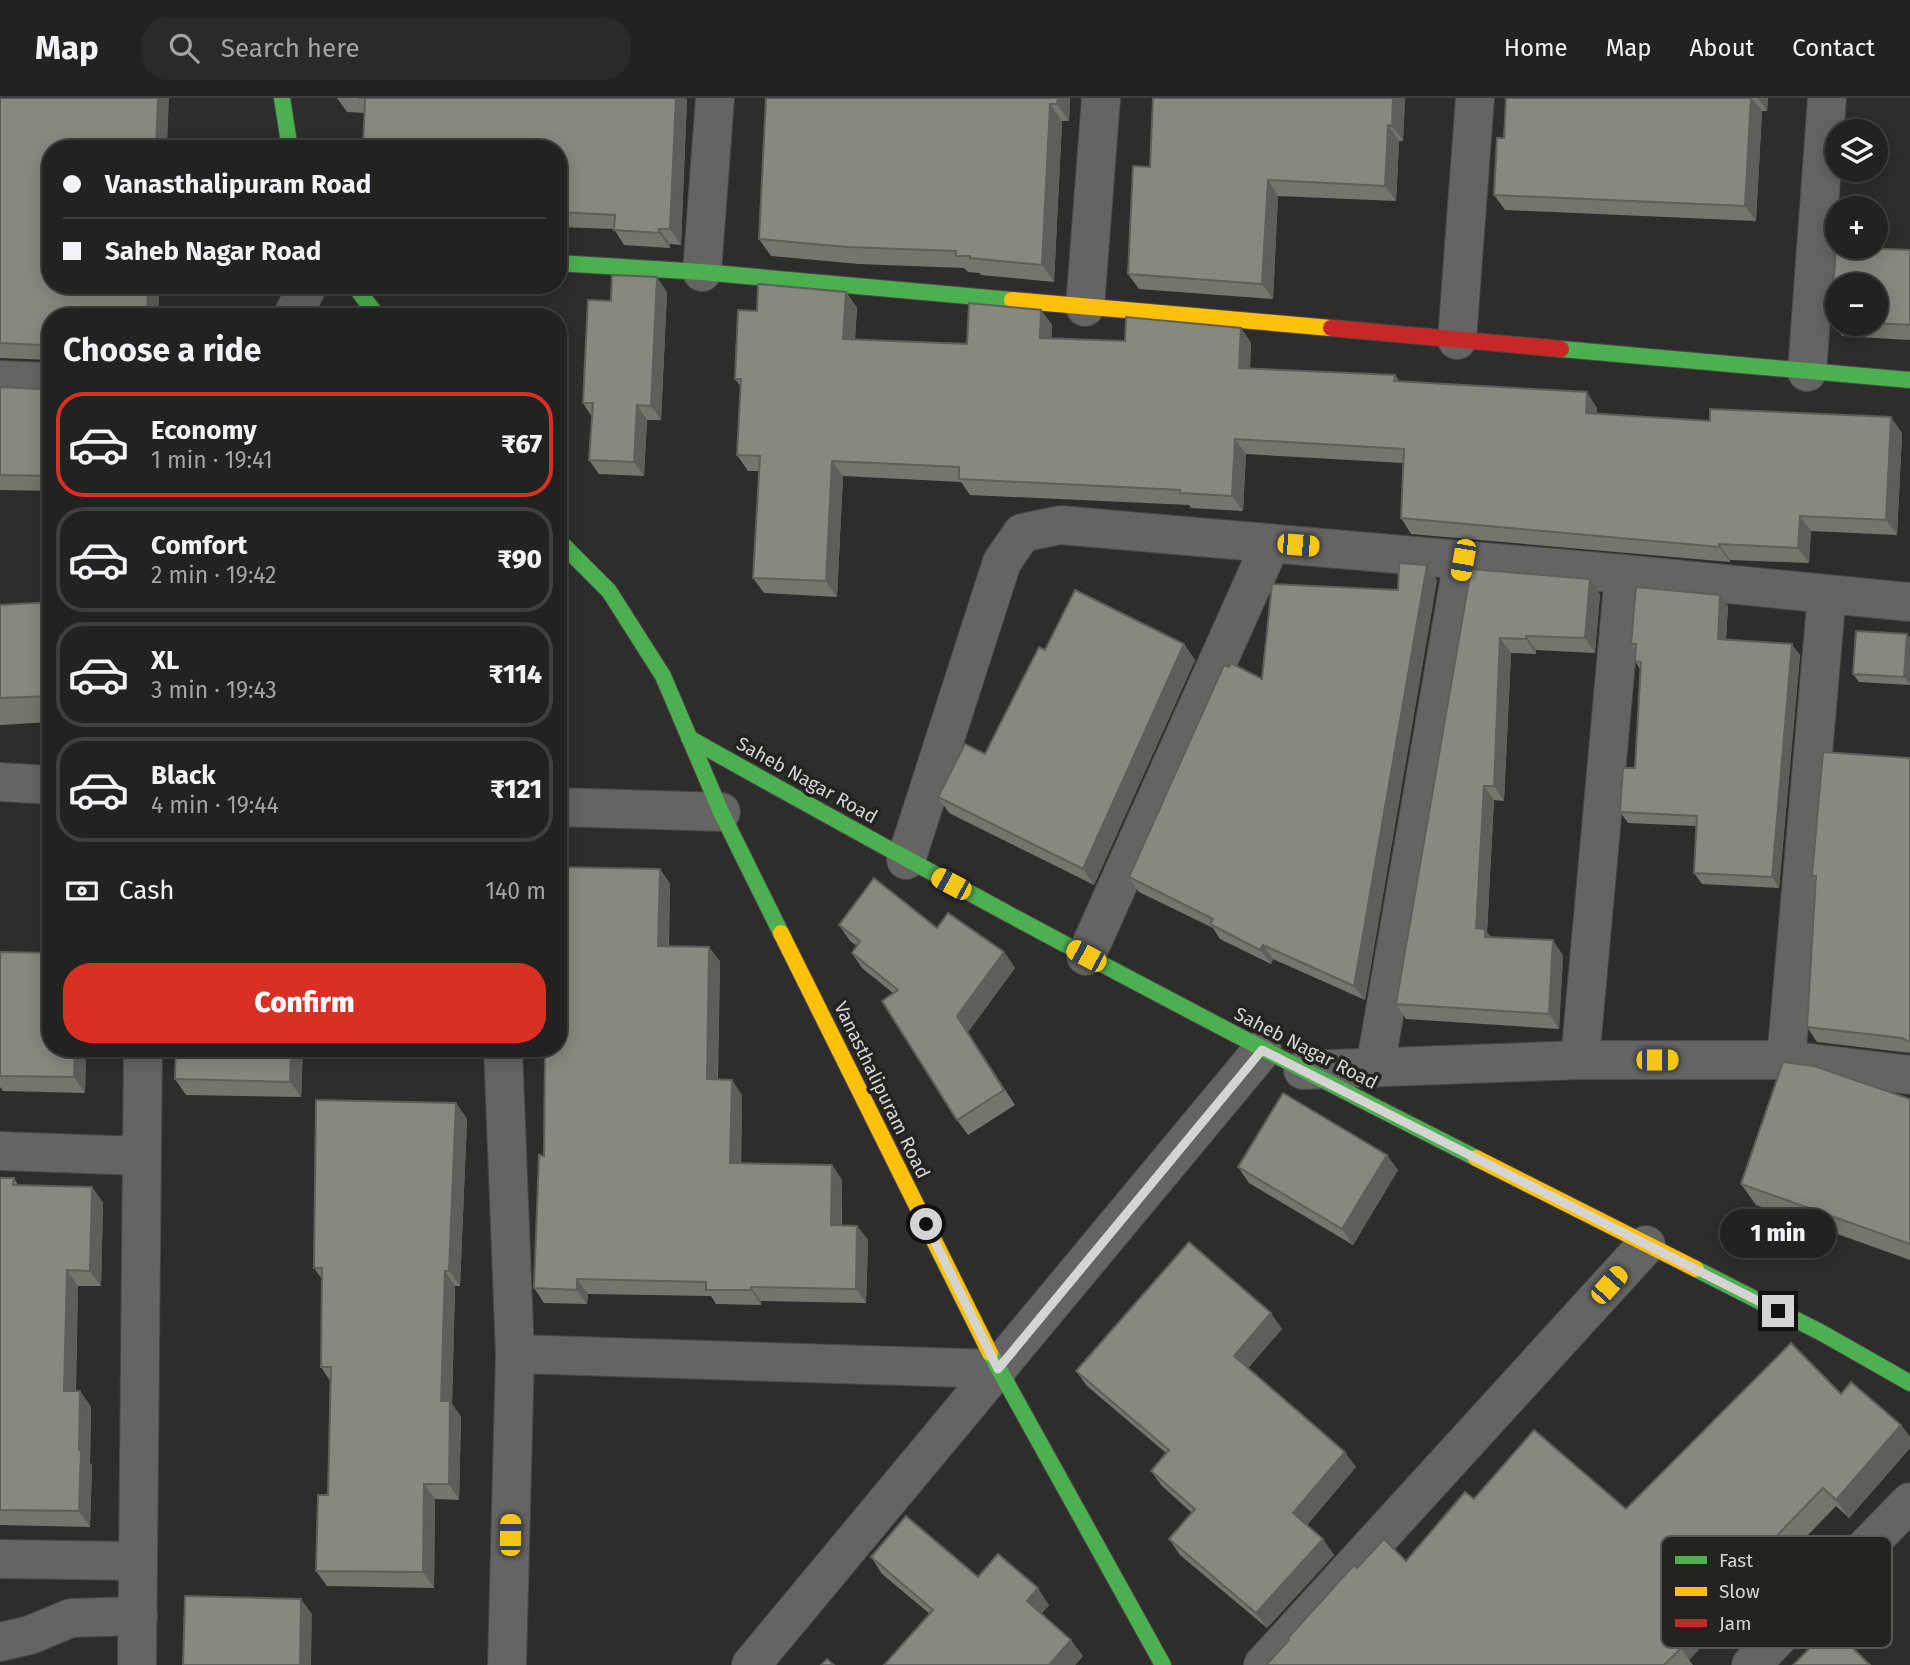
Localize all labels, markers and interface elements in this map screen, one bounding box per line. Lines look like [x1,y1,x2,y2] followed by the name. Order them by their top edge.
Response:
[141,17,631,80] search box
[35,28,99,68] text: Map
[165,29,203,67] icon: search
[221,33,360,64] text: Search here
[1504,34,1568,62] text: Home
[1606,34,1652,62] text: Map
[1690,34,1754,62] text: About
[1792,34,1875,62] text: Contact
[1825,119,1888,336] map controls
[1825,119,1888,182] button: layers
[105,169,371,200] text: Vanasthalipuram Road
[1825,196,1888,259] button: +
[105,236,321,267] text: Saheb Nagar Road
[1825,273,1888,336] button: −
[63,331,261,369] text: Choose a ride
[67,413,130,476] icon: car
[151,415,257,446] text: Economy
[501,429,542,460] text: ₹67
[151,446,273,474] text: 1 min · 19:41
[67,528,130,591] icon: car
[151,530,247,561] text: Comfort
[1277,533,1320,557] car
[1450,537,1477,583] car
[498,544,542,575] text: ₹90
[151,561,276,589] text: 2 min · 19:42
[67,643,130,706] icon: car
[151,645,179,676] text: XL
[489,659,542,690] text: ₹114
[151,676,277,704] text: 3 min · 19:43
[732,732,882,828] street label: Saheb Nagar Road
[67,758,130,821] icon: car
[151,760,216,791] text: Black
[490,774,542,805] text: ₹121
[151,791,279,819] text: 4 min · 19:44
[928,865,975,903] car
[63,872,101,910] icon: cash
[119,875,175,906] text: Cash
[485,877,546,905] text: 140 m
[1063,937,1110,975] car
[63,963,546,1043] button: Confirm
[829,998,935,1182] street label: Vanasthalipuram Road
[1231,1002,1381,1094] street label: Saheb Nagar Road
[1637,1050,1679,1071] car
[910,1208,942,1240] route start
[1720,1210,1836,1258] callout: 1 min
[1750,1219,1806,1247] text: 1 min
[1588,1262,1631,1308] car
[1762,1295,1794,1327] route end
[500,1514,521,1556] car
[1661,1536,1892,1648] legend
[1719,1549,1753,1572] text: Fast
[1719,1580,1760,1603] text: Slow
[1719,1612,1751,1635] text: Jam

